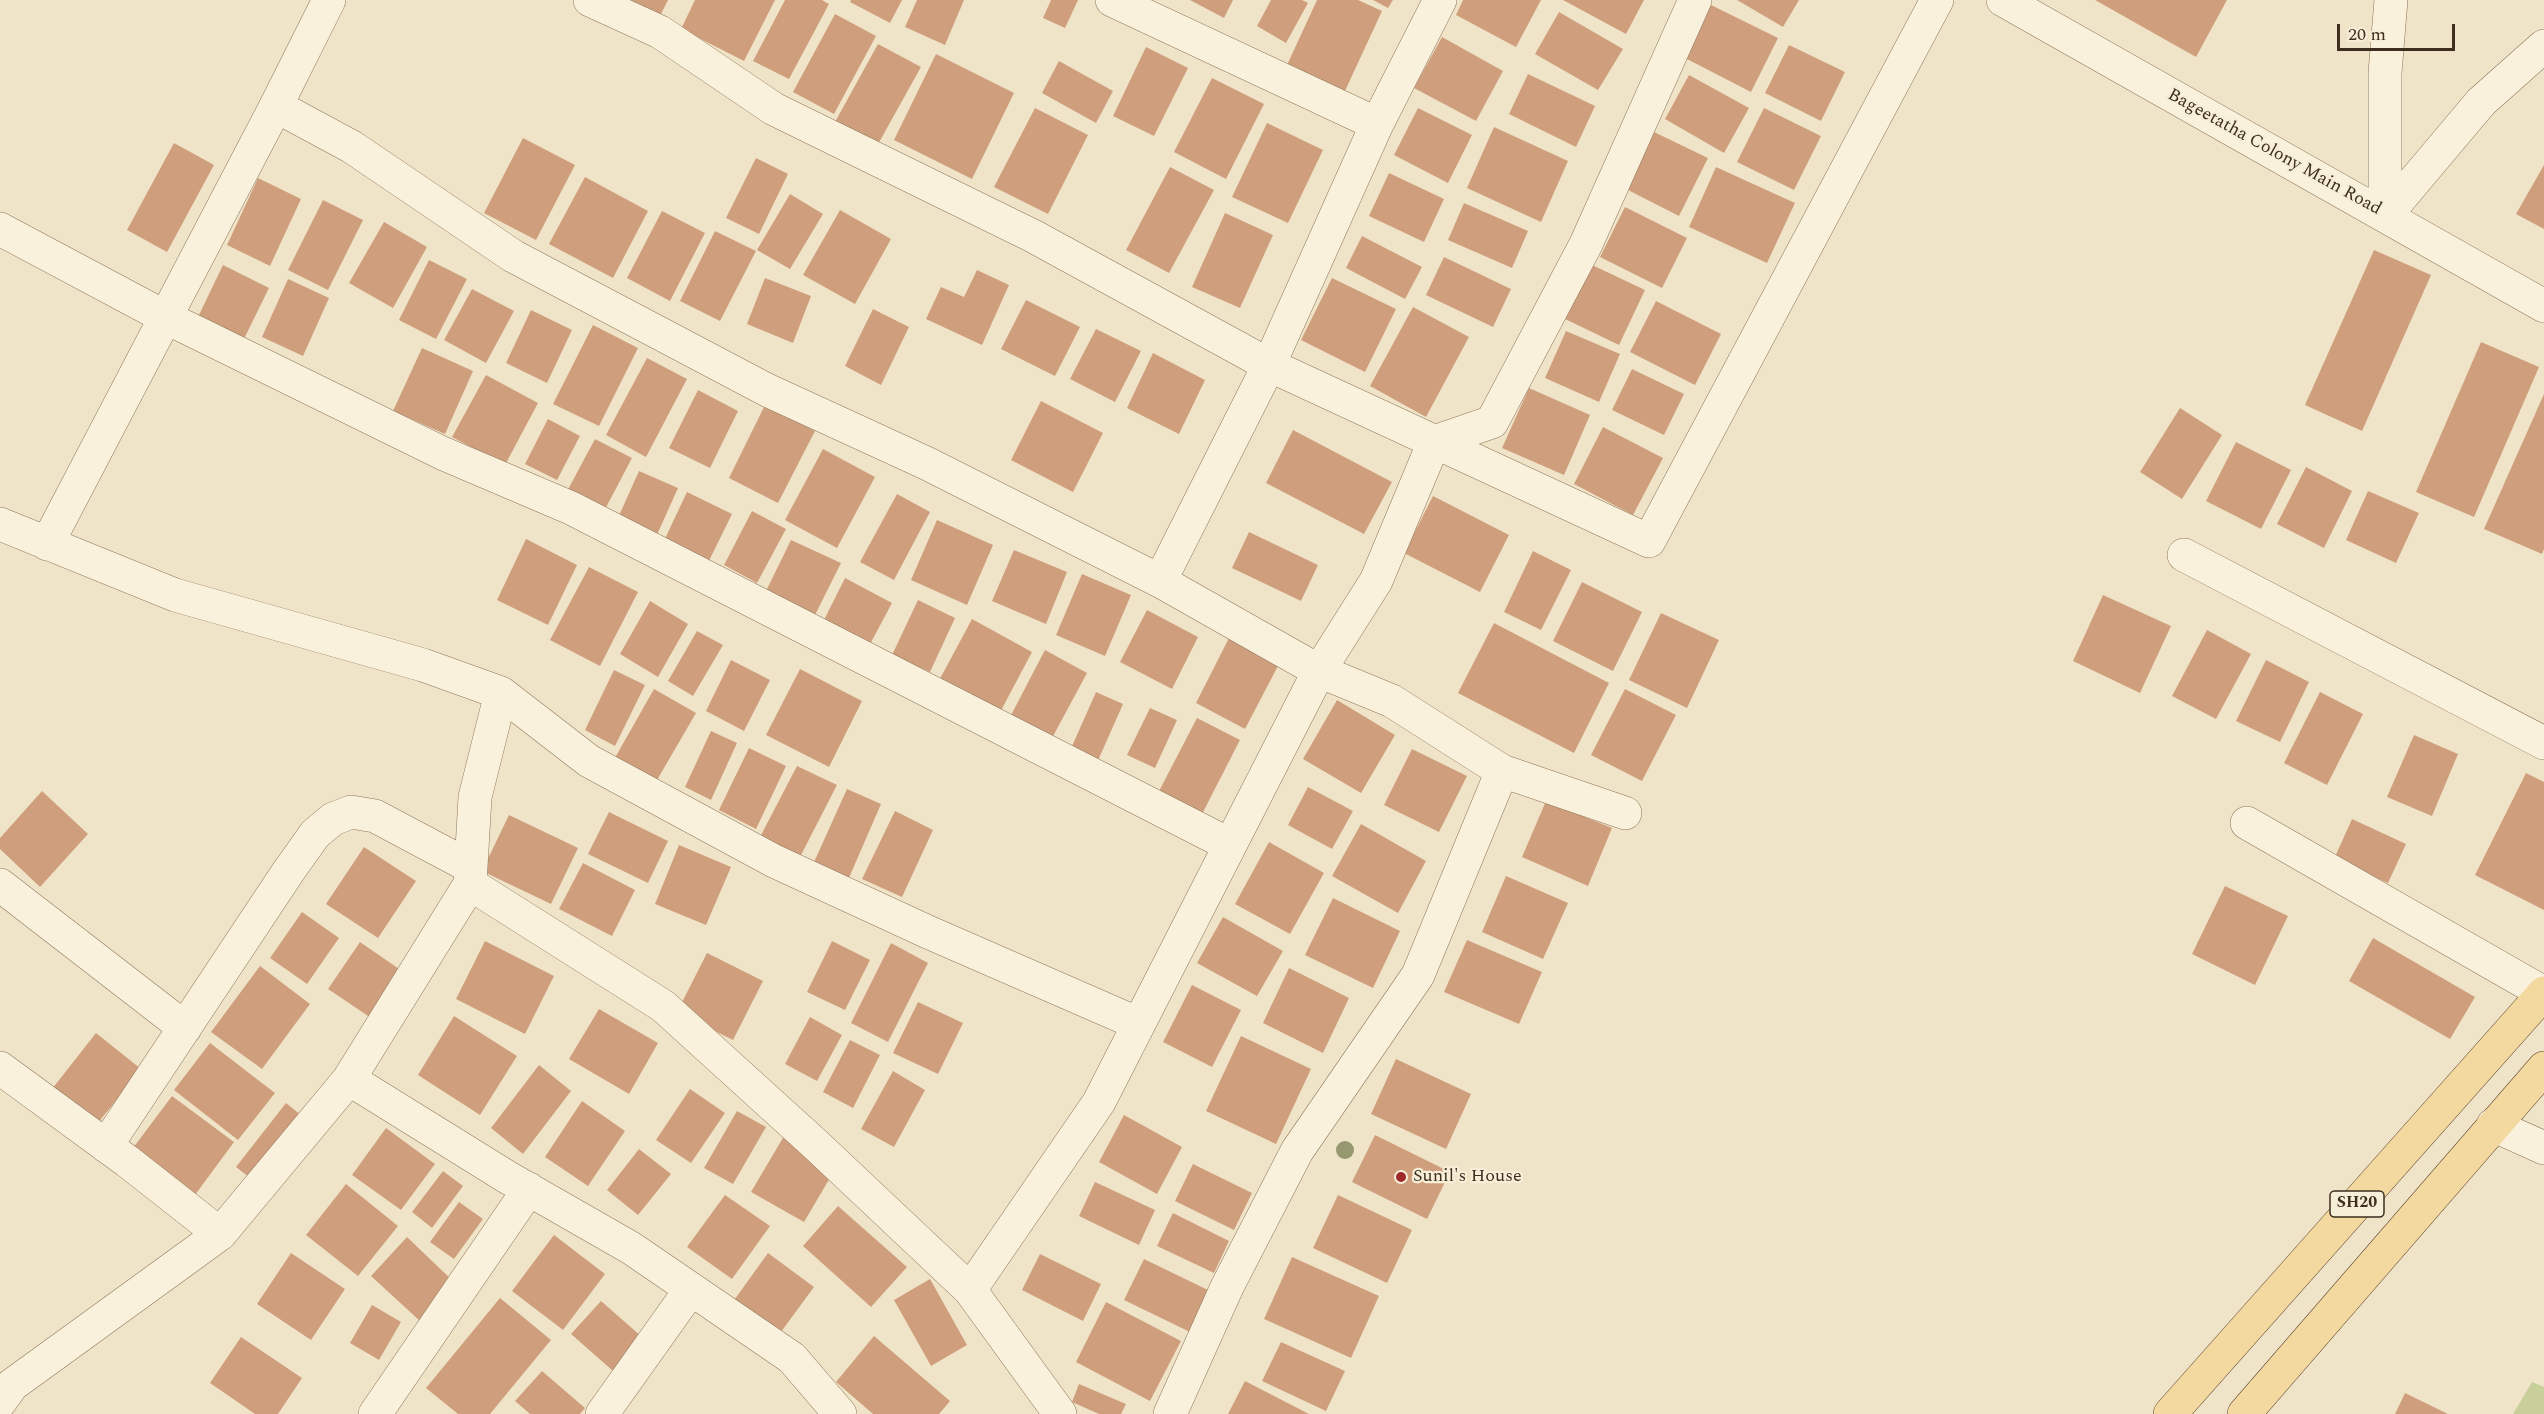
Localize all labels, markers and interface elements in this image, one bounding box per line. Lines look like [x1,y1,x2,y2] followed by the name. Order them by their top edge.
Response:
[2340,12,2458,50] scale bar
[2348,21,2386,48] text: 20 m
[2163,85,2385,221] street label: Bageetatha Colony Main Road
[1413,1166,1522,1188] place label: Sunil's House
[1394,1170,1408,1184] marker: Sunil's House
[2330,1191,2384,1217] road number: SH20

